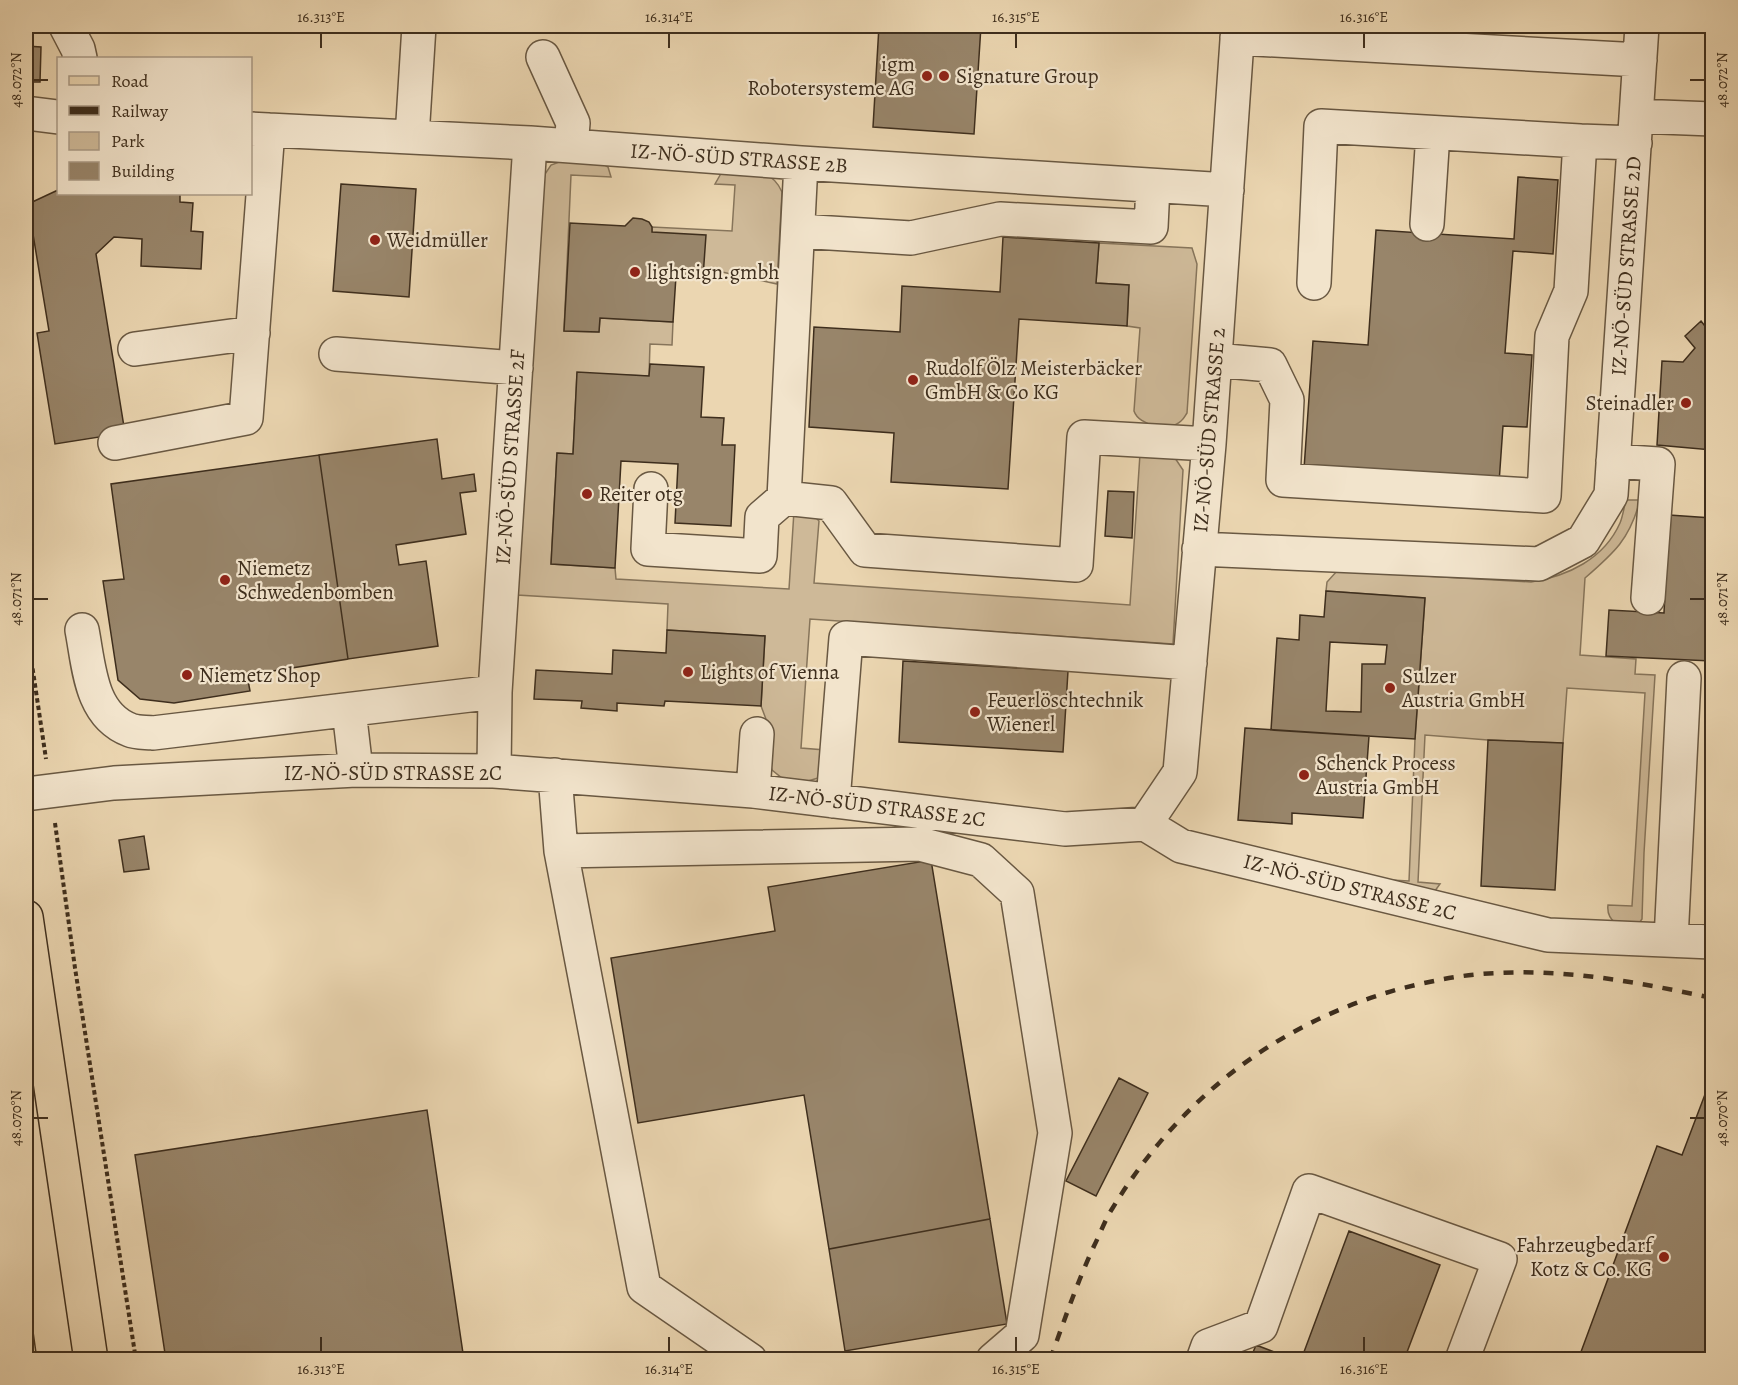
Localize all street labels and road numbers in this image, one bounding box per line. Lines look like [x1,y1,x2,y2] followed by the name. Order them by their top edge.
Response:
[629,136,849,180] street label: IZ-NÖ-SÜD STRASSE 2B
[1604,155,1648,377] street label: IZ-NÖ-SÜD STRASSE 2D
[1186,326,1232,533] street label: IZ-NÖ-SÜD STRASSE 2
[488,348,532,566] street label: IZ-NÖ-SÜD STRASSE 2F
[284,759,502,787] street label: IZ-NÖ-SÜD STRASSE 2C
[767,779,987,833] street label: IZ-NÖ-SÜD STRASSE 2C
[1241,847,1459,927] street label: IZ-NÖ-SÜD STRASSE 2C

